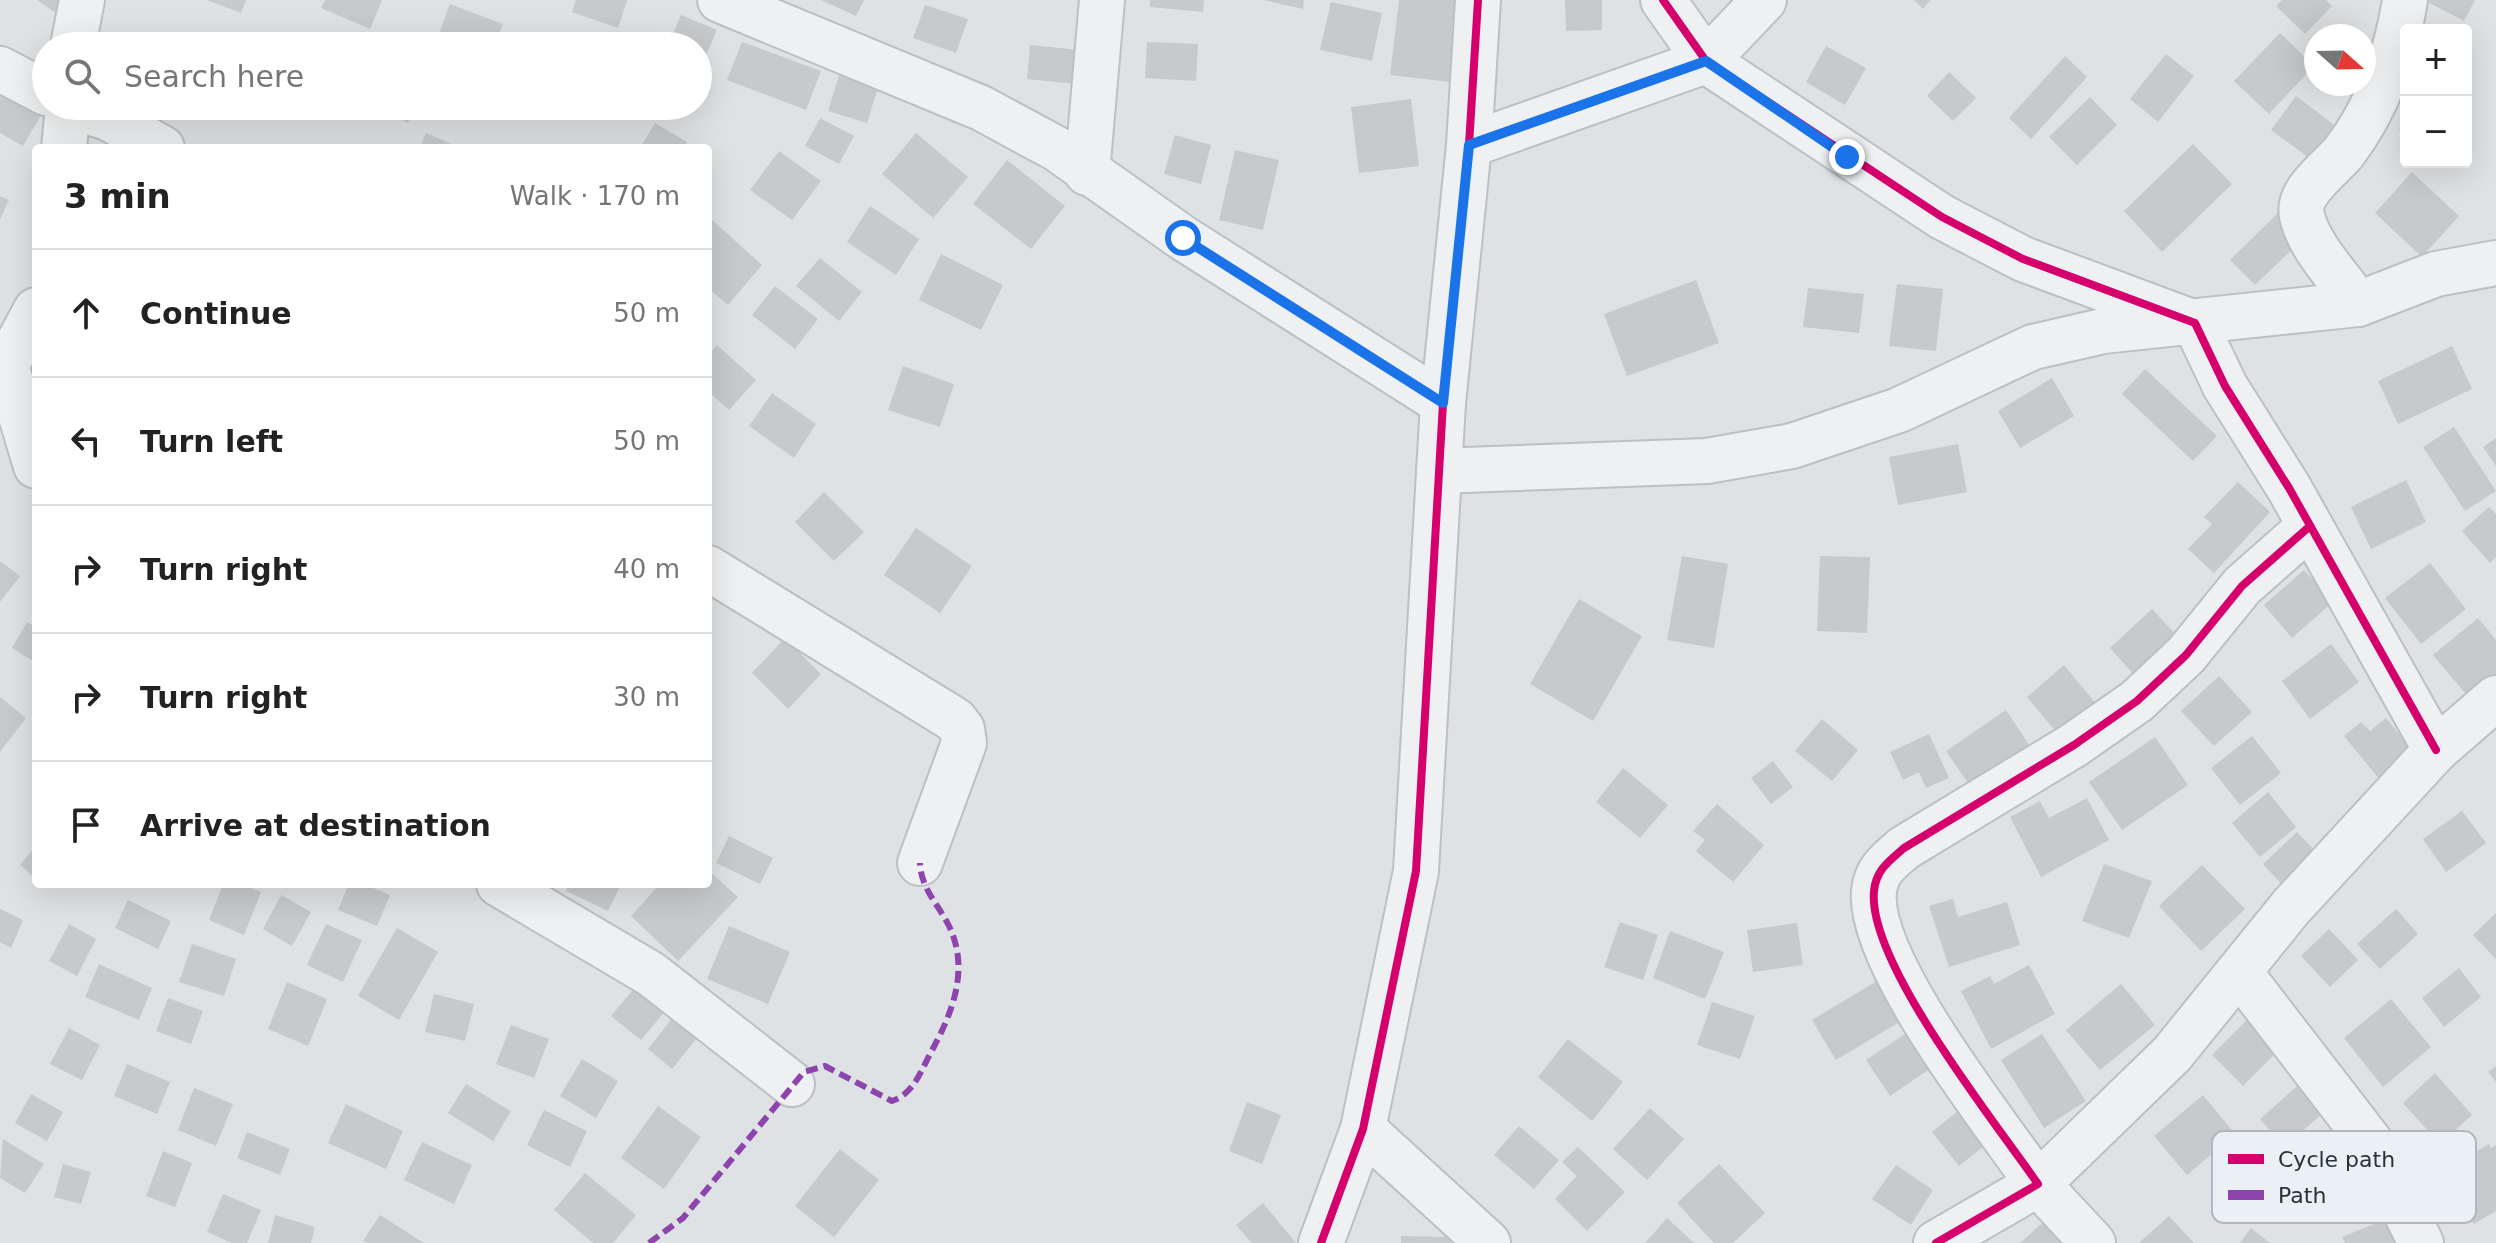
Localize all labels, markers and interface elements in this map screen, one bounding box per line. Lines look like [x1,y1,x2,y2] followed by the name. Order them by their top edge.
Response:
[2304,24,2376,96] north arrow
[2400,24,2472,168] map controls
[2400,24,2472,96] button: +
[32,32,712,120] search box
[60,54,104,98] icon: search
[124,59,304,94] text: Search here
[2400,96,2472,168] button: −
[1829,139,1865,175] route end
[64,176,171,216] text: 3 min
[510,181,680,211] text: Walk · 170 m
[1165,220,1201,256] route start
[64,291,108,335] icon: ahead
[140,296,292,331] text: Continue
[613,298,680,328] text: 50 m
[64,419,108,463] icon: left
[140,424,283,459] text: Turn left
[613,426,680,456] text: 50 m
[64,547,108,591] icon: right
[140,552,307,587] text: Turn right
[613,554,680,584] text: 40 m
[64,675,108,719] icon: right
[140,680,307,715] text: Turn right
[613,682,680,712] text: 30 m
[64,803,108,847] icon: arrive
[140,808,491,843] text: Arrive at destination
[2212,1131,2476,1223] legend
[2278,1147,2395,1172] text: Cycle path
[2278,1183,2326,1208] text: Path

